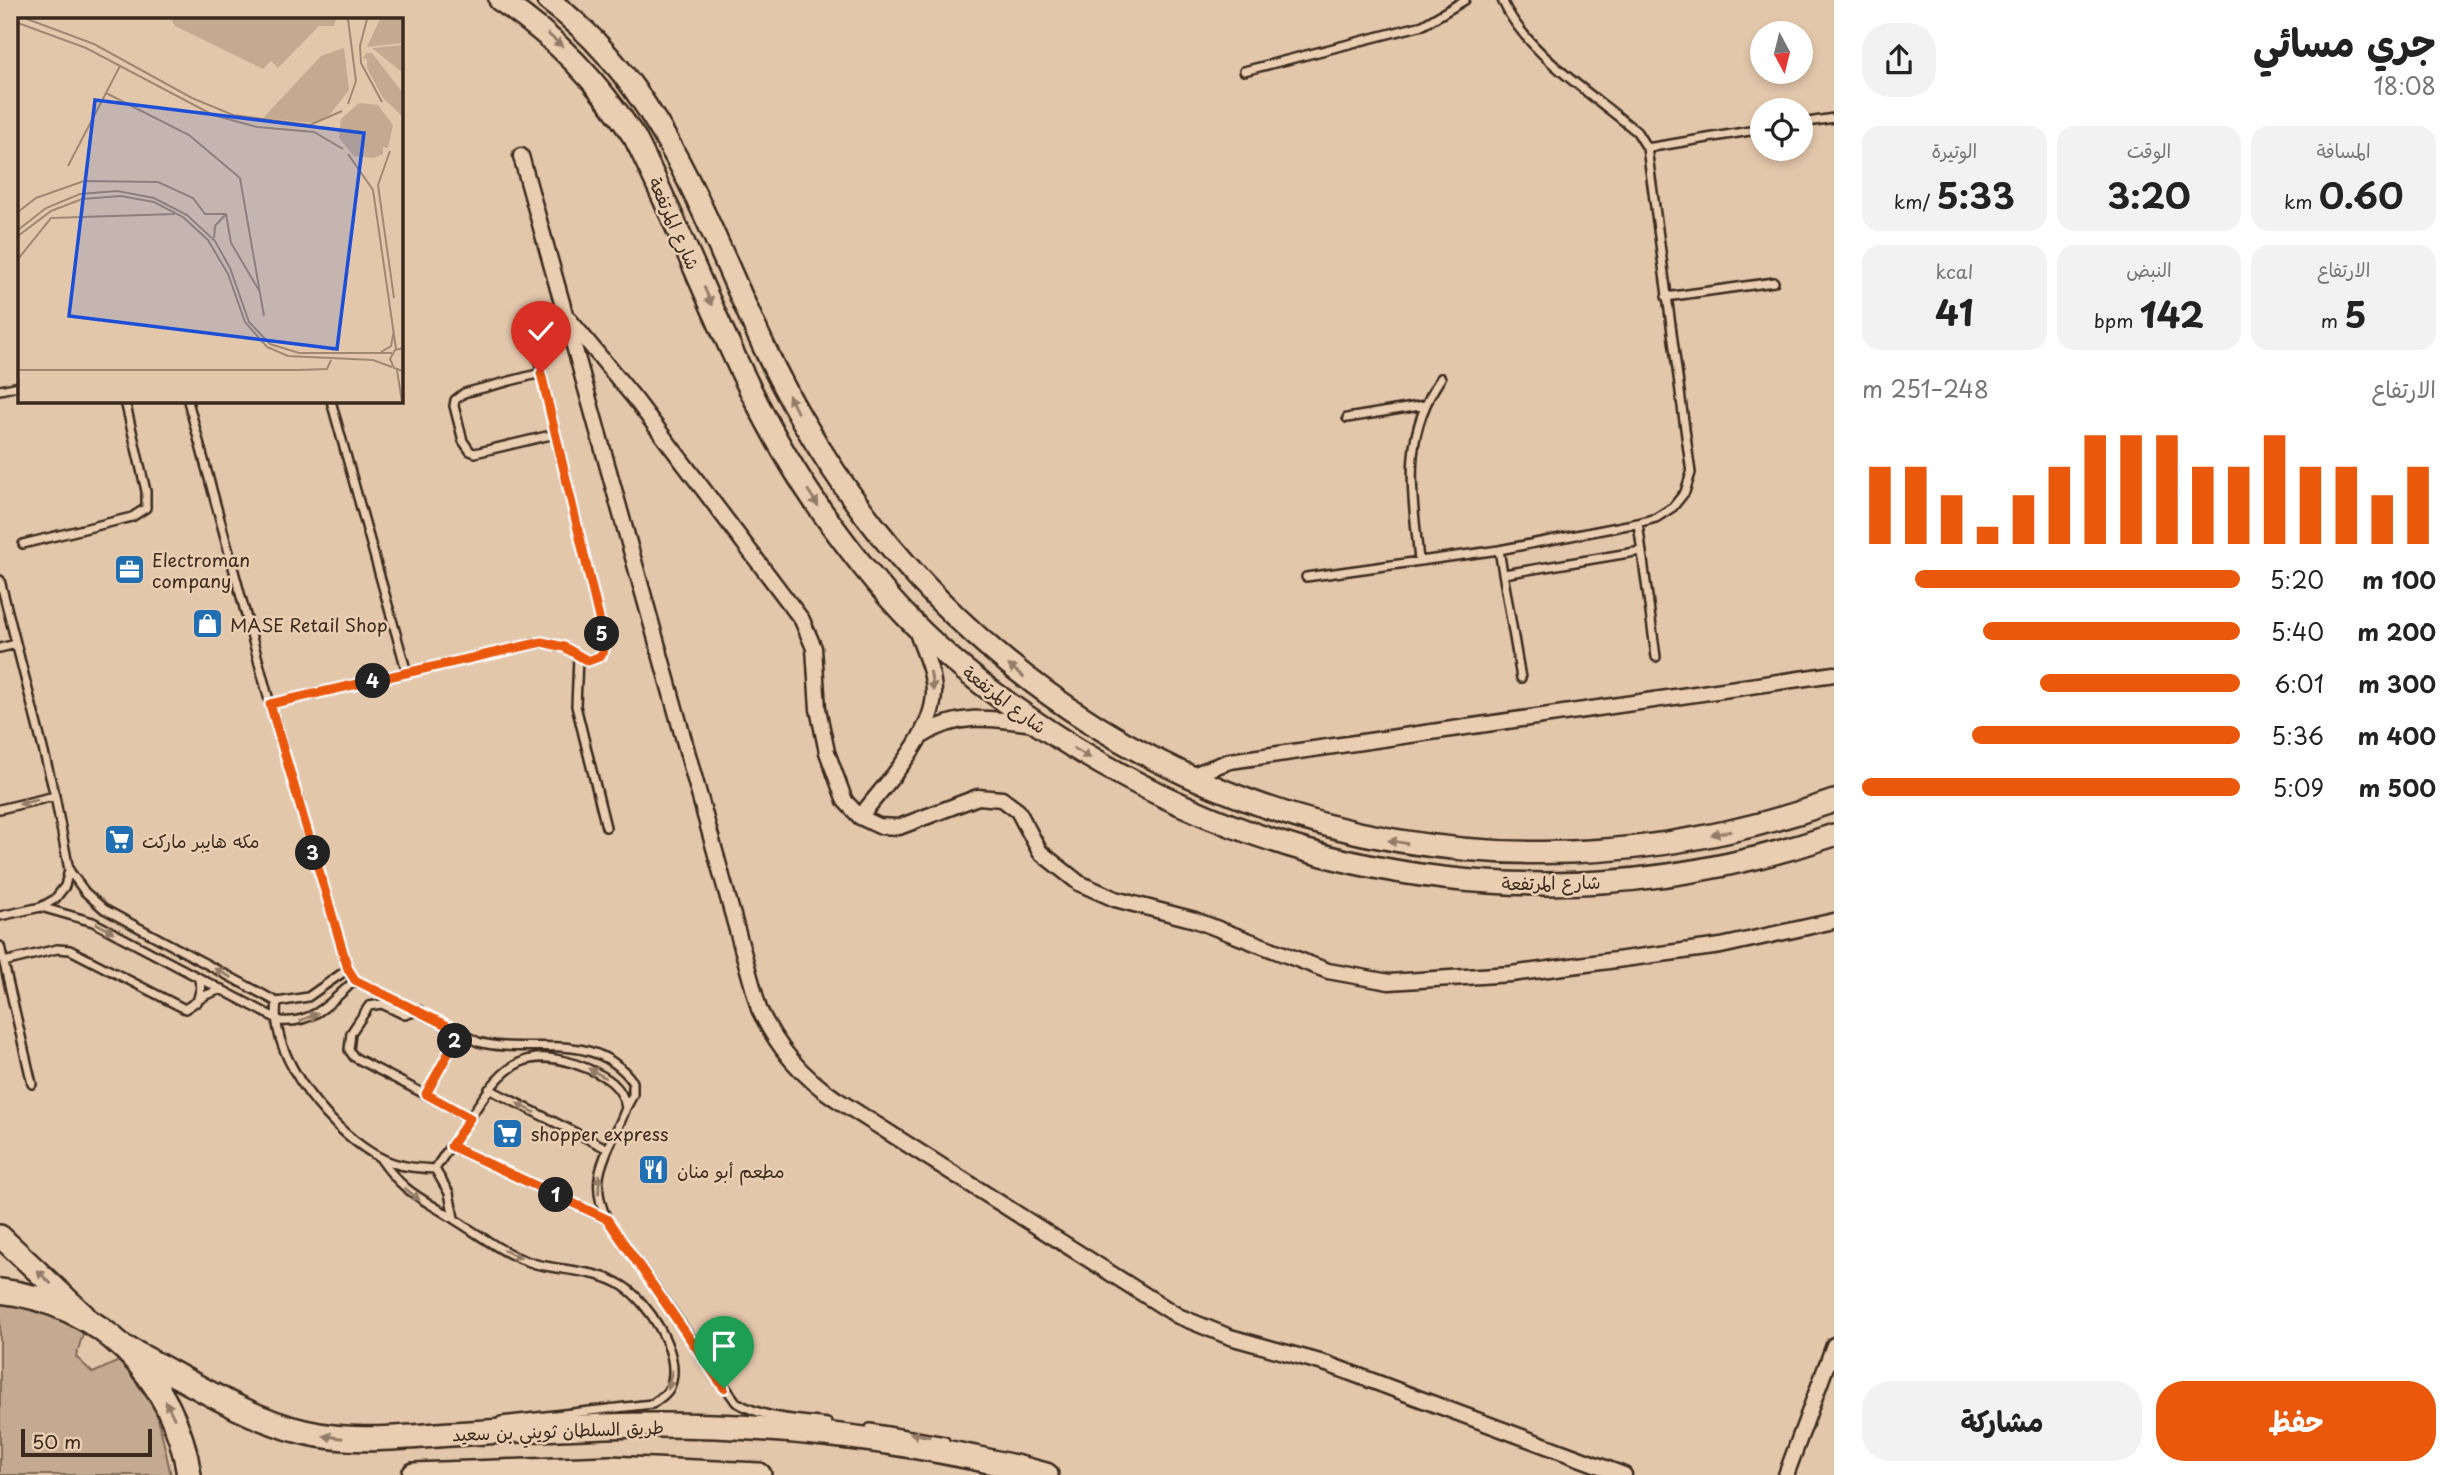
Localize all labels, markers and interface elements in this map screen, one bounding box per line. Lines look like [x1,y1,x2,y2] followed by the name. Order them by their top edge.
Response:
[2253,13,2436,70] text: جري مسائي
[18,18,402,402] inset map
[1750,21,1813,84] north arrow
[1750,21,1813,161] map controls
[1862,23,1936,97] button: share
[546,32,563,48] one-way arrow
[2374,68,2436,103] text: 18:08
[1750,98,1813,161] button: locate
[1931,136,1977,164] text: الوتيرة
[2127,136,2171,164] text: الوقت
[2317,136,2371,164] text: المسافة
[1936,168,2015,221] text: 5:33
[2107,168,2191,221] text: 3:20
[2319,168,2403,221] text: 0.60
[643,172,707,274] street label: شارع المرتفعة
[1894,187,1936,215] text: /km
[2284,187,2319,215] text: km
[2126,255,2172,283] text: النبض
[2317,255,2370,283] text: الارتفاع
[1935,257,1973,285] text: kcal
[1935,285,1974,338] text: 41
[702,286,714,306] one-way arrow
[2140,287,2204,340] text: 142
[2344,287,2367,340] text: 5
[511,301,571,373] pin
[2094,306,2140,334] text: bpm
[2321,306,2344,334] text: m
[522,312,560,350] icon: check
[1862,371,1989,406] text: 248–251 m
[2372,371,2436,406] text: الارتفاع
[787,394,799,414] one-way arrow
[806,488,819,507] one-way arrow
[152,546,250,594] place label: Electroman company
[112,552,146,586] office icon: Electroman company
[2270,562,2324,597] text: 5:20
[2362,562,2436,597] text: 100 m
[190,607,224,641] shop icon: MASE Retail Shop
[230,611,388,638] place label: MASE Retail Shop
[2271,614,2324,649] text: 5:40
[2357,614,2436,649] text: 200 m
[584,616,620,652] pin: 5
[595,619,608,647] text: 5
[957,658,1053,740] street label: شارع المرتفعة
[1007,663,1025,678] one-way arrow
[356,664,390,698] pin: 4
[366,666,379,694] text: 4
[2274,666,2324,701] text: 6:01
[2358,666,2436,701] text: 300 m
[927,670,938,692] one-way arrow
[2271,718,2324,753] text: 5:36
[2358,718,2436,753] text: 400 m
[1073,746,1092,759] one-way arrow
[2272,770,2324,805] text: 5:09
[2359,770,2436,805] text: 500 m
[16,797,38,808] one-way arrow
[102,823,136,857] supermarket icon: مكه هايبر ماركت
[142,827,260,854] place label: مكه هايبر ماركت
[1710,828,1732,839] one-way arrow
[296,836,330,870] pin: 3
[1387,836,1409,847] one-way arrow
[306,838,319,866] text: 3
[1501,868,1601,896] street label: شارع المرتفعة
[95,923,115,934] one-way arrow
[213,967,233,979] one-way arrow
[298,1011,319,1022] one-way arrow
[438,1024,472,1058] pin: 2
[448,1026,461,1054] text: 2
[587,1068,607,1079] one-way arrow
[516,1102,536,1113] one-way arrow
[491,1116,525,1150] supermarket icon: shopper express
[531,1120,669,1147] place label: shopper express
[637,1153,671,1187] restaurant icon: مطعم أبو منان
[677,1157,785,1186] place label: مطعم أبو منان
[593,1173,604,1195] one-way arrow
[538,1178,574,1212] pin: 1
[551,1180,560,1208] text: 1
[403,1187,421,1202] one-way arrow
[502,1248,522,1260] one-way arrow
[37,1269,53,1286] one-way arrow
[694,1316,754,1388] pin
[705,1327,743,1365] icon: arrive
[664,1369,675,1391] one-way arrow
[1862,1381,2142,1461] button: مشاركة
[2156,1381,2436,1461] button: حفظ
[164,1400,176,1420] one-way arrow
[452,1413,665,1451] street label: طريق السلطان ثويني بن سعيد
[21,1426,152,1458] scale bar
[32,1427,81,1455] text: 50 m
[909,1429,931,1440] one-way arrow
[321,1431,343,1442] one-way arrow

